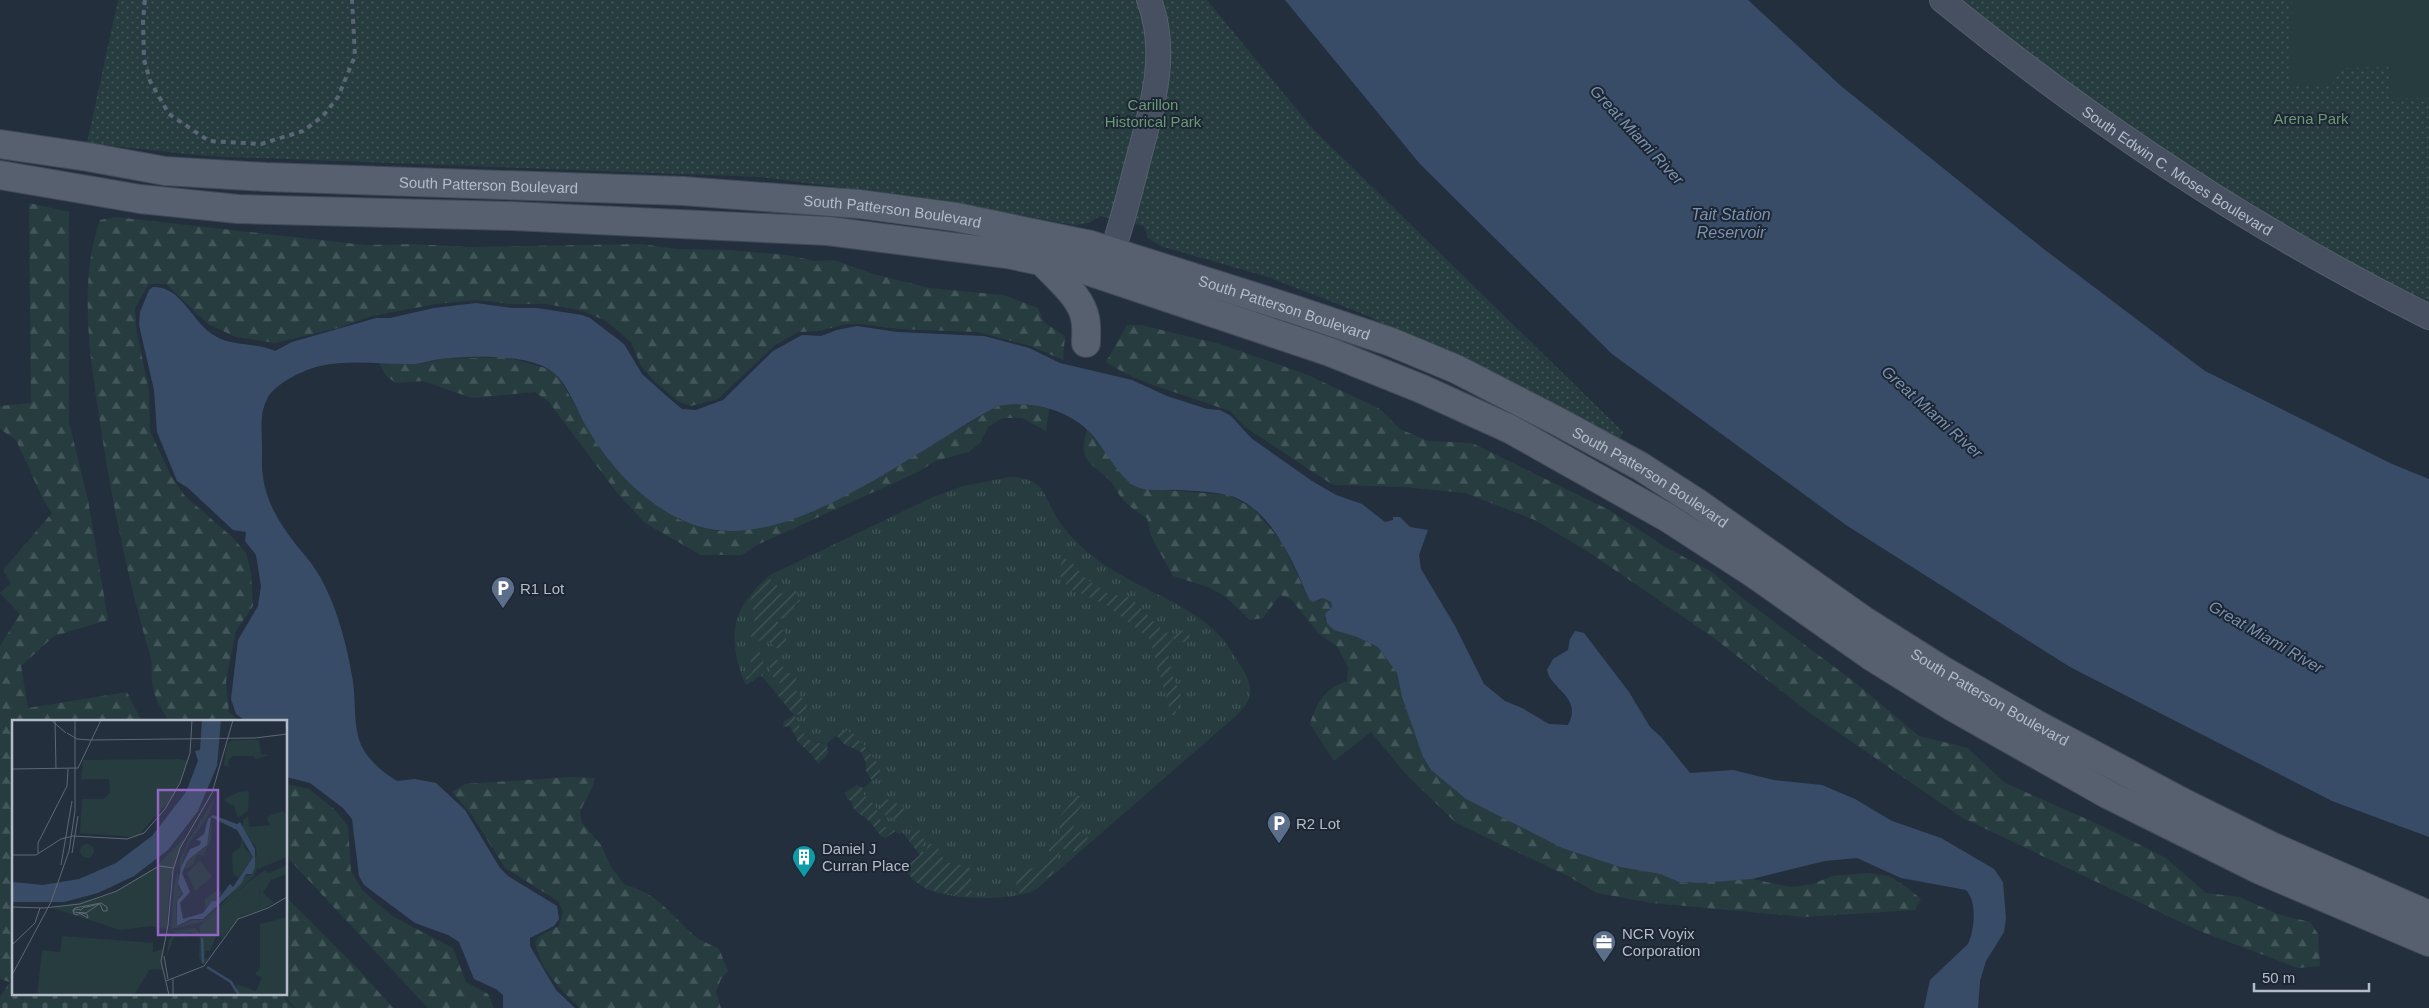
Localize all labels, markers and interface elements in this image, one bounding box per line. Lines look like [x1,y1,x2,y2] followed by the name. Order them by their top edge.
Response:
[1587,82,1688,188] water label: Great Miami River
[1105,96,1202,130] park label: Carillon Historical Park
[2079,102,2276,238] street label: South Edwin C. Moses Boulevard
[2273,110,2349,127] park label: Arena Park
[399,173,578,196] street label: South Patterson Boulevard
[803,191,983,231] street label: South Patterson Boulevard
[1691,206,1771,241] water label: Tait Station Reservoir
[1197,271,1372,343] street label: South Patterson Boulevard
[1878,363,1986,462] water label: Great Miami River
[1570,423,1732,531] street label: South Patterson Boulevard
[490,575,516,609] parking icon: R1 Lot
[520,580,565,597] place label: R1 Lot
[2206,597,2327,677] water label: Great Miami River
[1908,644,2072,749] street label: South Patterson Boulevard
[12,720,288,996] inset map
[1266,810,1292,844] parking icon: R2 Lot
[1296,815,1341,832] place label: R2 Lot
[822,840,910,874] place label: Daniel J Curran Place
[791,844,817,878] building icon: Daniel J Curran Place
[1622,925,1700,959] place label: NCR Voyix Corporation
[1591,929,1617,963] office icon: NCR Voyix Corporation
[2254,960,2369,992] scale bar
[2262,969,2295,986] text: 50 m

